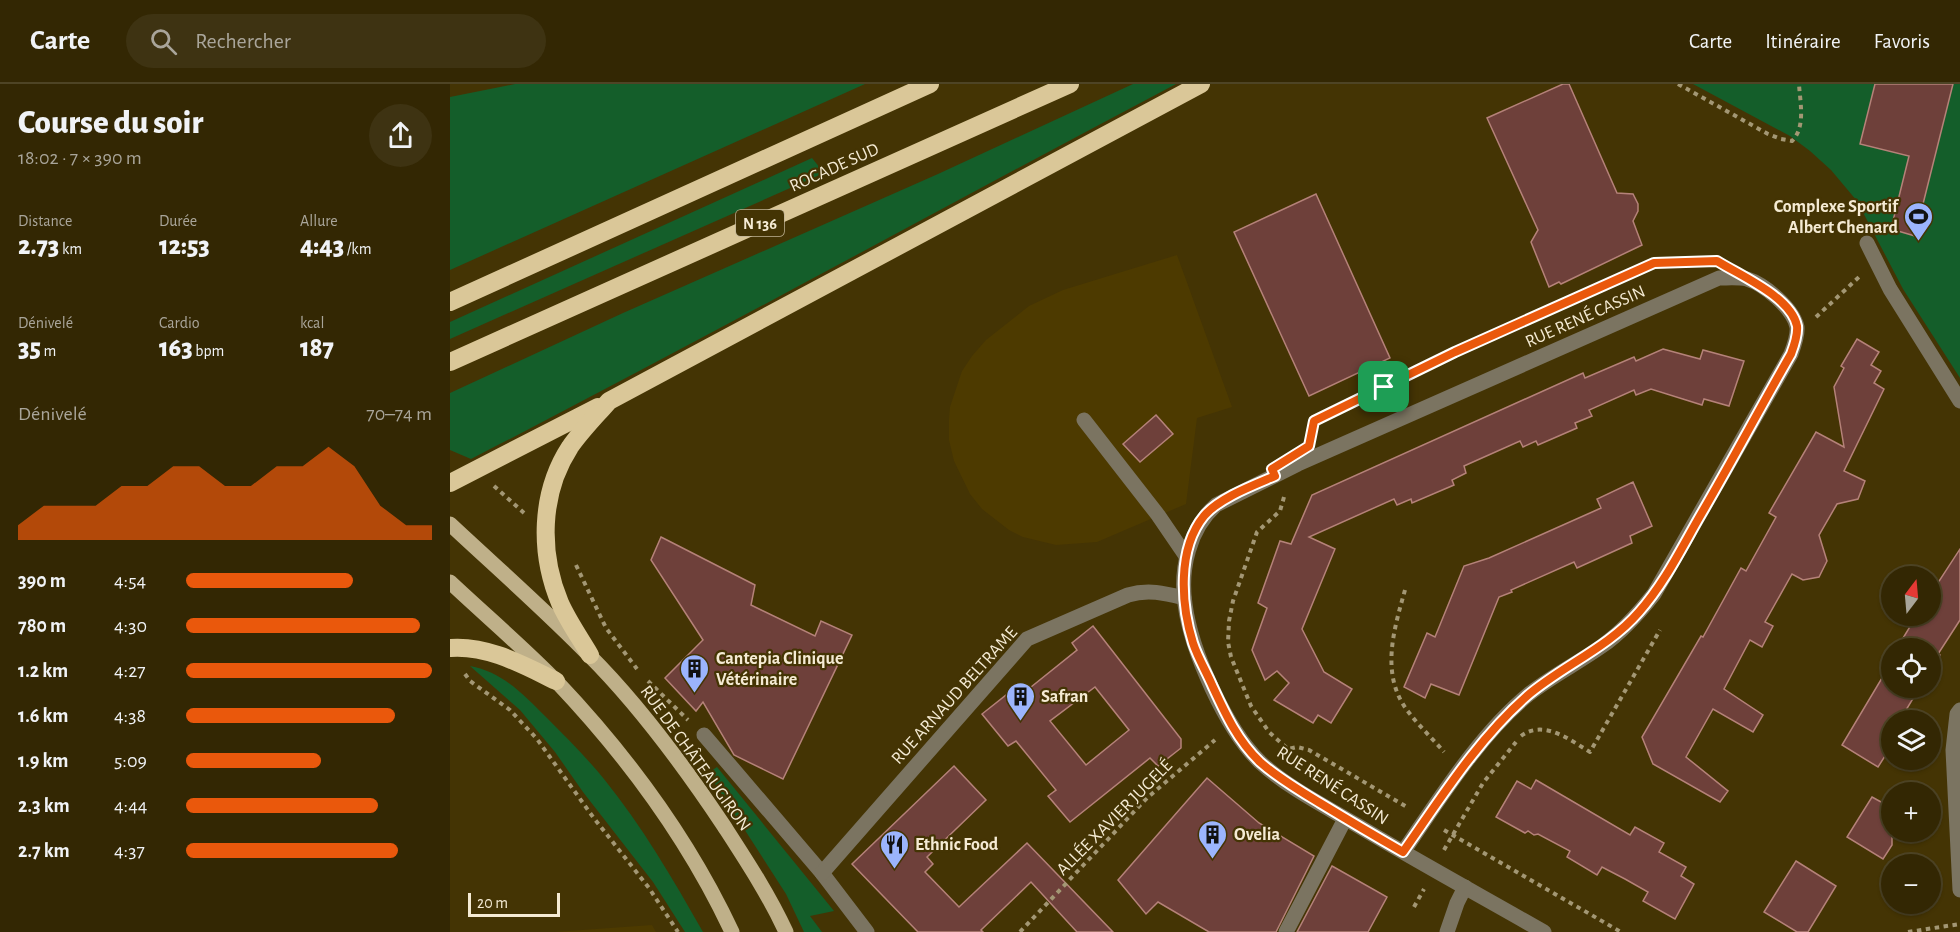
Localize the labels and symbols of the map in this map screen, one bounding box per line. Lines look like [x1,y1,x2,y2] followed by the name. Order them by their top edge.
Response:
[787,140,882,196] street label: ROCADE SUD
[1774,198,1900,237] place label: Complexe Sportif Albert Chenard
[1903,200,1935,242] sports icon: Complexe Sportif Albert Chenard
[736,210,784,236] road number: N 136
[1522,280,1648,351] street label: RUE RENÉ CASSIN
[1358,361,1409,412] pin
[1881,566,1941,626] north arrow
[888,623,1021,768] street label: RUE ARNAUD BELTRAME
[716,650,844,689] place label: Cantepia Clinique Vétérinaire
[679,652,711,694] building icon: Cantepia Clinique Vétérinaire
[1004,680,1036,722] building icon: Safran
[636,681,756,835] street label: RUE DE CHÂTEAUGIRON
[1041,688,1088,706] place label: Safran
[1273,741,1393,829] street label: RUE RENÉ CASSIN
[1051,754,1176,879] street label: ALLÉE XAVIER JUGELÉ
[1197,818,1229,860] building icon: Ovelia
[1234,826,1280,844] place label: Ovelia
[878,828,910,870] restaurant icon: Ethnic Food
[915,836,999,854] place label: Ethnic Food
[468,890,560,918] scale bar

